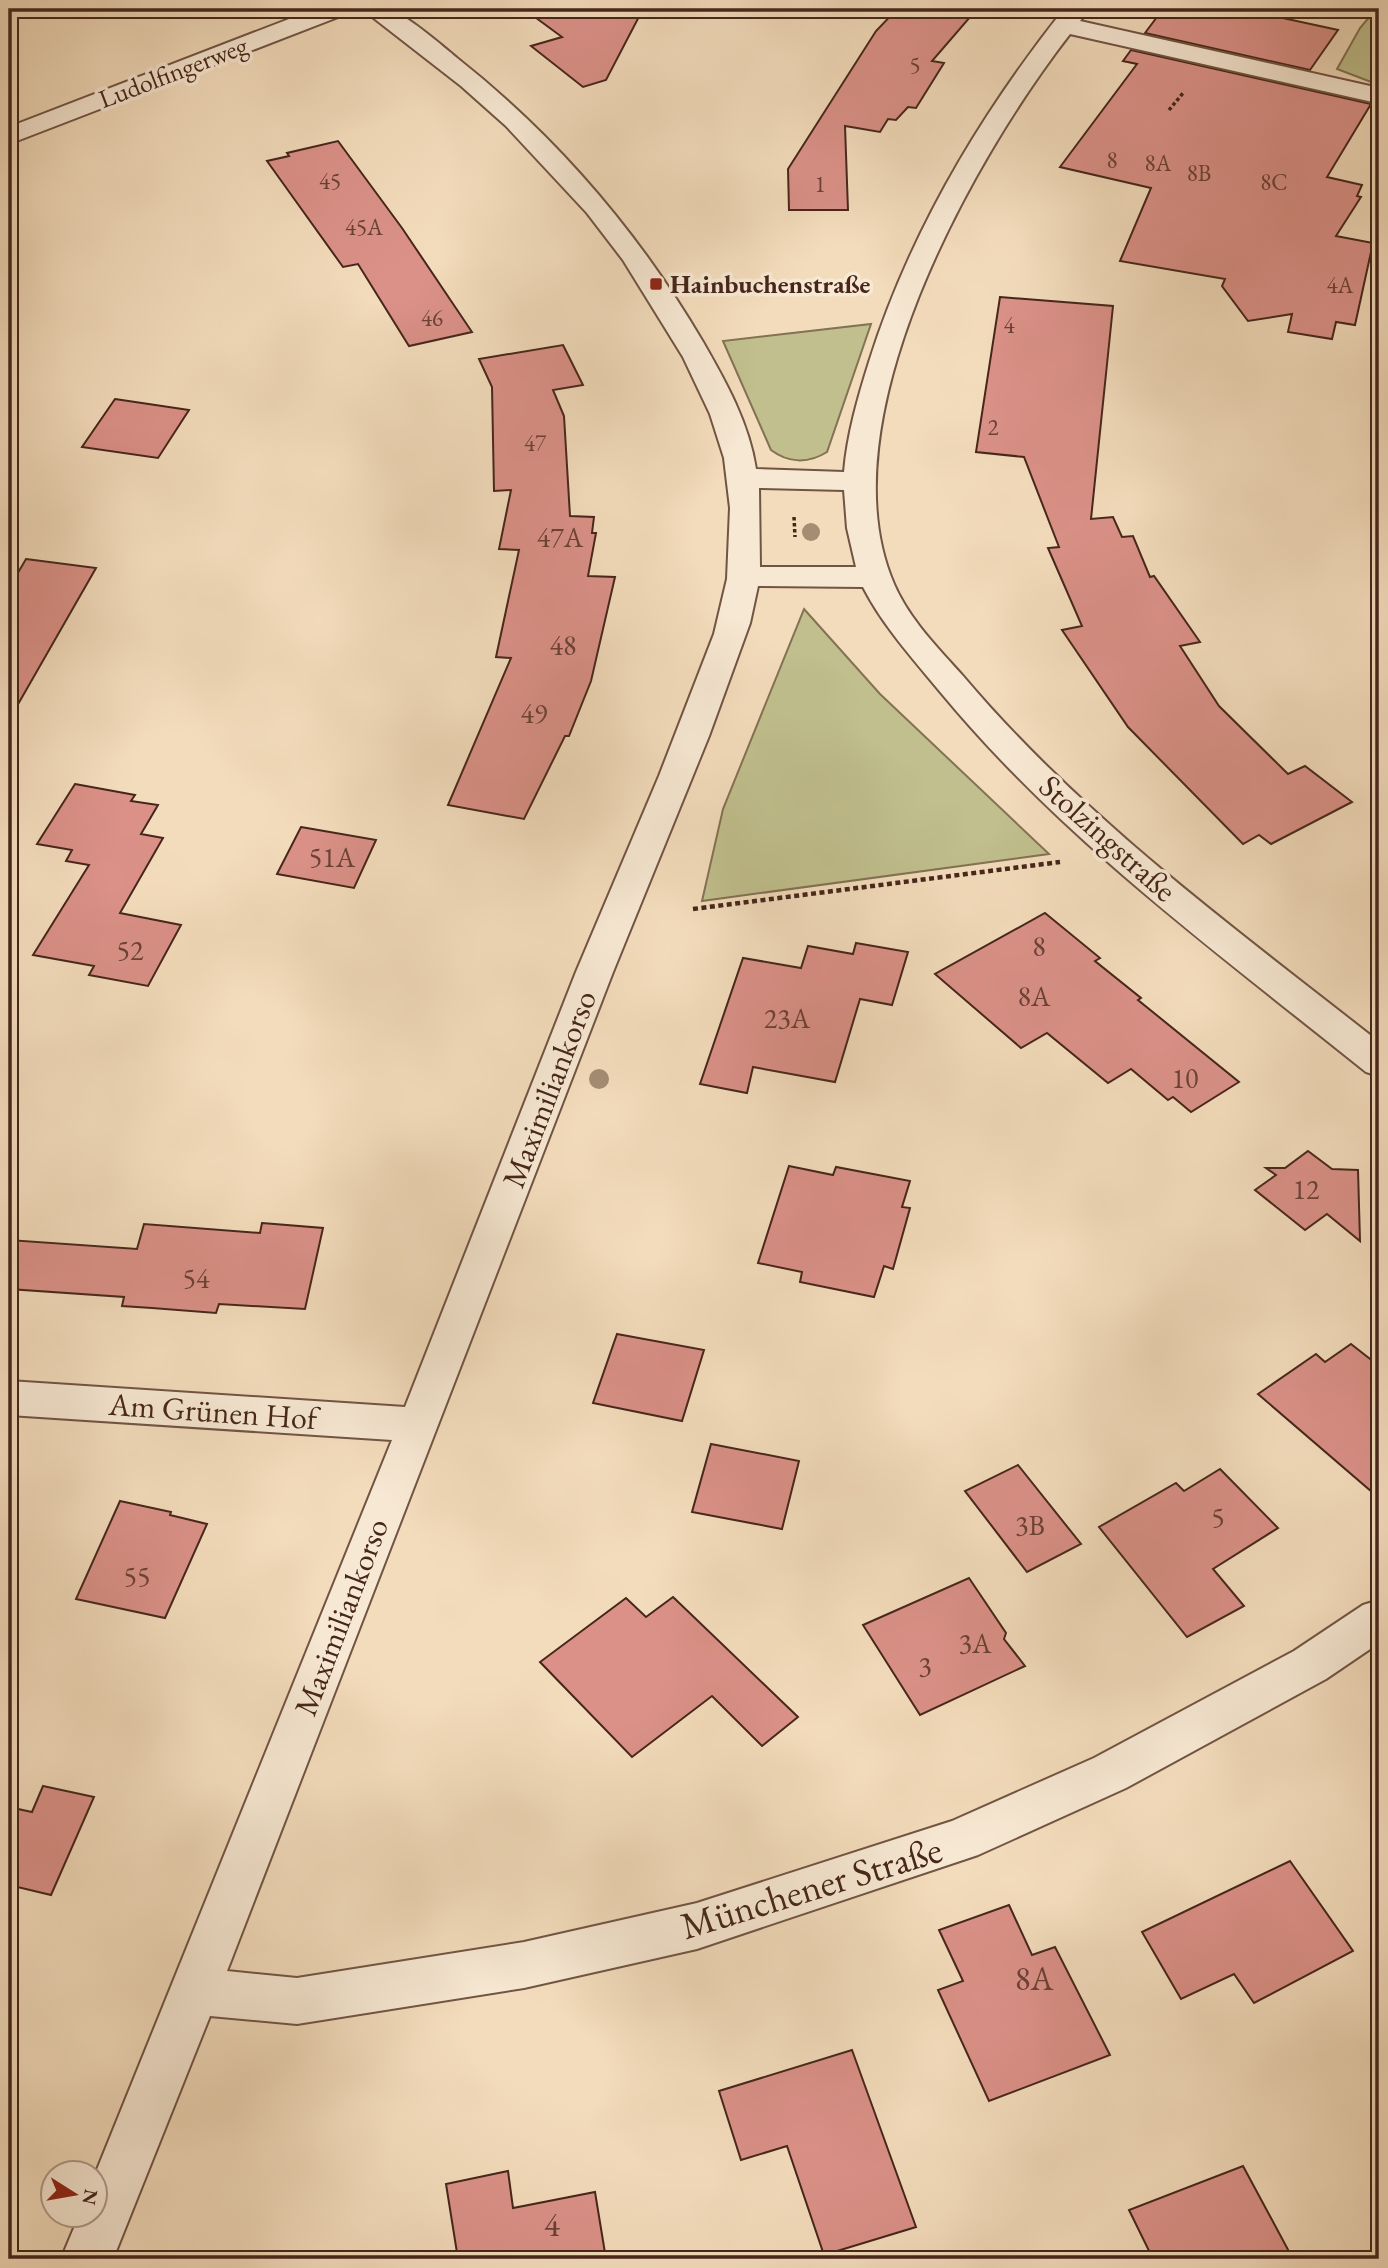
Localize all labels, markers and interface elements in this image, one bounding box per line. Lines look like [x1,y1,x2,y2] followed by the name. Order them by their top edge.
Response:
[94,28,253,116] street label: Ludolfingerweg
[909,50,921,80] house number: 5
[1106,145,1118,175] house number: 8
[1145,148,1173,178] house number: 8A
[1187,158,1211,188] house number: 8B
[319,166,341,196] house number: 45
[1260,167,1288,197] house number: 8C
[814,169,826,199] house number: 1
[345,212,384,242] house number: 45A
[670,267,871,301] place label: Hainbuchenstraße
[1327,270,1355,300] house number: 4A
[648,276,664,292] marker: Hainbuchenstraße
[421,303,443,333] house number: 46
[1003,310,1015,340] house number: 4
[987,412,999,442] house number: 2
[524,428,547,458] house number: 47
[537,519,584,555] house number: 47A
[550,627,576,663] house number: 48
[521,695,547,731] house number: 49
[1030,765,1186,911] street label: Stolzingstraße
[309,839,356,875] house number: 51A
[1032,928,1046,964] house number: 8
[117,932,144,968] house number: 52
[1018,978,1051,1014] house number: 8A
[492,984,606,1194] street label: Maximiliankorso
[764,1000,811,1036] house number: 23A
[1172,1060,1198,1096] house number: 10
[1293,1171,1320,1207] house number: 12
[183,1260,210,1296] house number: 54
[106,1383,322,1440] street label: Am Grünen Hof
[1211,1499,1225,1535] house number: 5
[1015,1507,1045,1543] house number: 3B
[284,1512,398,1722] street label: Maximiliankorso
[124,1558,150,1594] house number: 55
[959,1625,992,1661] house number: 3A
[918,1648,932,1684] house number: 3
[674,1824,948,1950] street label: Münchener Straße
[1015,1957,1053,2000] house number: 8A
[38,2160,108,2230] north arrow
[76,2187,104,2208] text: N
[544,2203,560,2246] house number: 4

